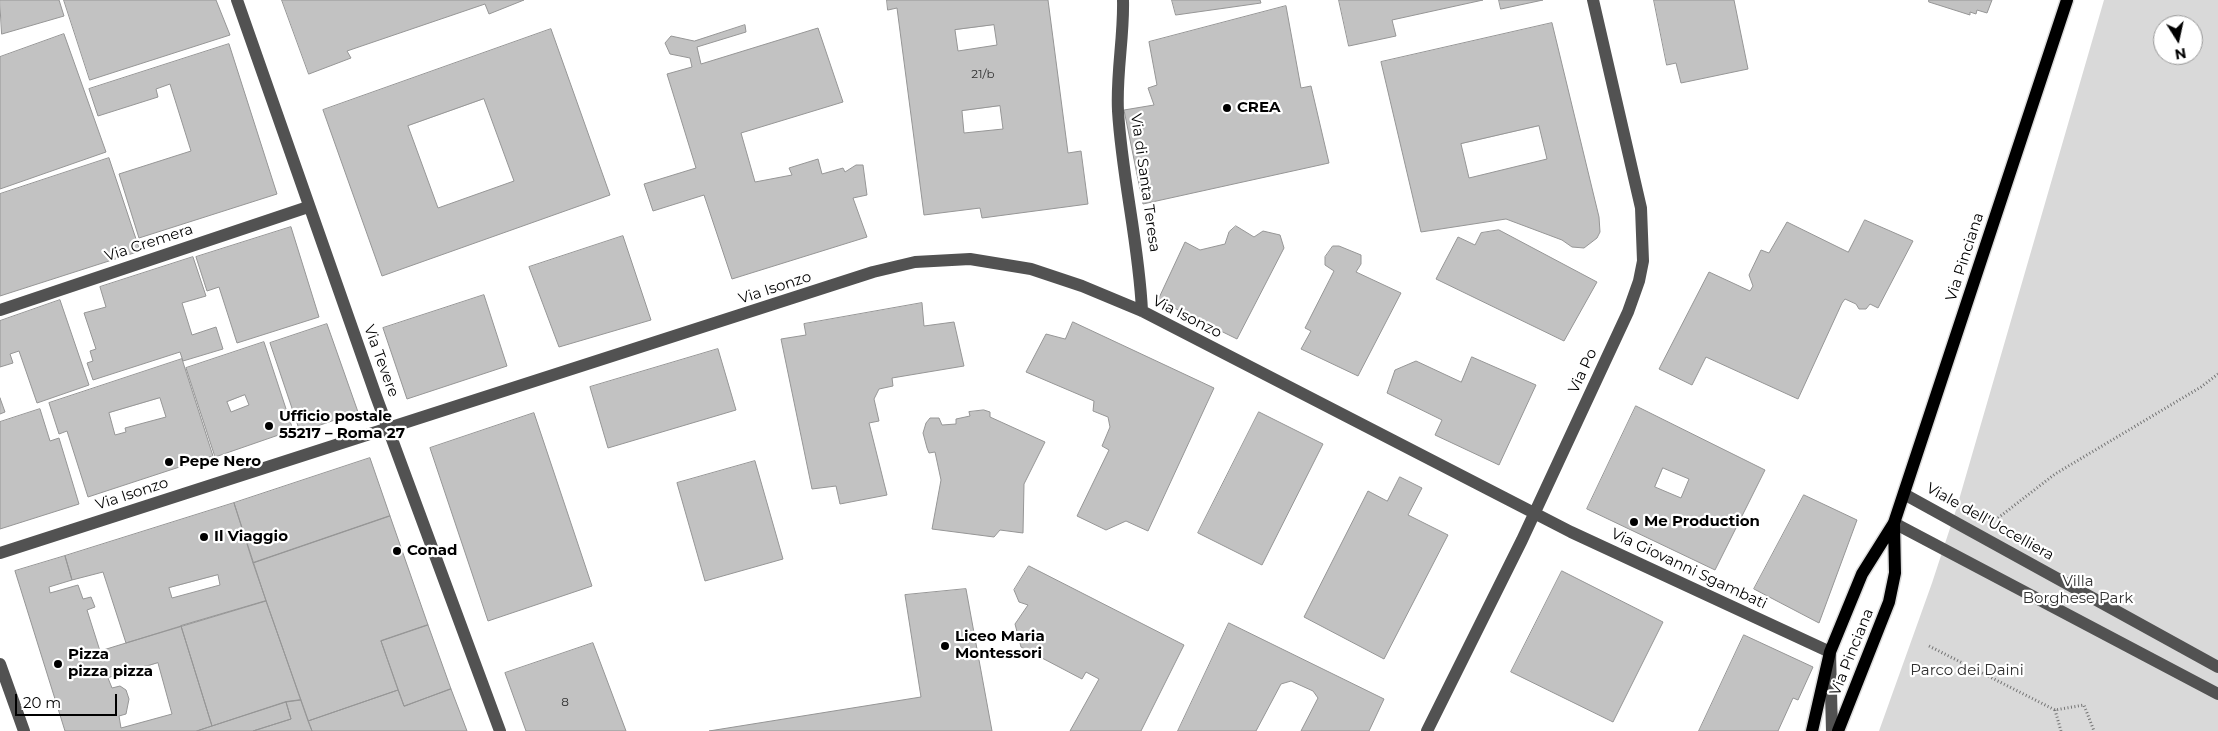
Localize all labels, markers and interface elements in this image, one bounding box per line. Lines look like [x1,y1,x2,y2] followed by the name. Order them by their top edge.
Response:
[2153,15,2203,65] north arrow
[2173,44,2188,64] text: N
[971,67,995,81] house number: 21/b
[1237,99,1280,117] place label: CREA
[1221,102,1233,114] marker: CREA
[1126,113,1164,253] street label: Via di Santa Teresa
[1942,210,1988,304] street label: Via Pinciana
[103,220,195,266] street label: Via Cremera
[736,268,814,308] street label: Via Isonzo
[1149,292,1225,342] street label: Via Isonzo
[360,322,402,400] street label: Via Tevere
[1565,346,1601,396] street label: Via Po
[279,408,405,443] place label: Ufficio postale 55217 – Roma 27
[263,420,275,432] marker: Ufficio postale 55217 – Roma 27
[179,453,261,471] place label: Pepe Nero
[163,456,175,468] marker: Pepe Nero
[93,474,171,514] street label: Via Isonzo
[1923,479,2057,565] street label: Viale dell'Uccelliera
[1644,513,1760,531] place label: Me Production
[1628,516,1640,528] marker: Me Production
[1608,525,1770,613] street label: Via Giovanni Sgambati
[214,528,288,546] place label: Il Viaggio
[198,531,210,543] marker: Il Viaggio
[407,542,457,560] place label: Conad
[391,545,403,557] marker: Conad
[2023,573,2133,608] park label: Villa Borghese Park
[1826,606,1878,698] street label: Via Pinciana
[955,628,1045,663] place label: Liceo Maria Montessori
[939,640,951,652] marker: Liceo Maria Montessori
[68,646,153,681] place label: Pizza pizza pizza
[52,658,64,670] marker: Pizza pizza pizza
[1910,662,2024,680] park label: Parco dei Daini
[18,684,120,716] scale bar
[23,693,61,712] text: 20 m
[561,695,569,709] house number: 8

